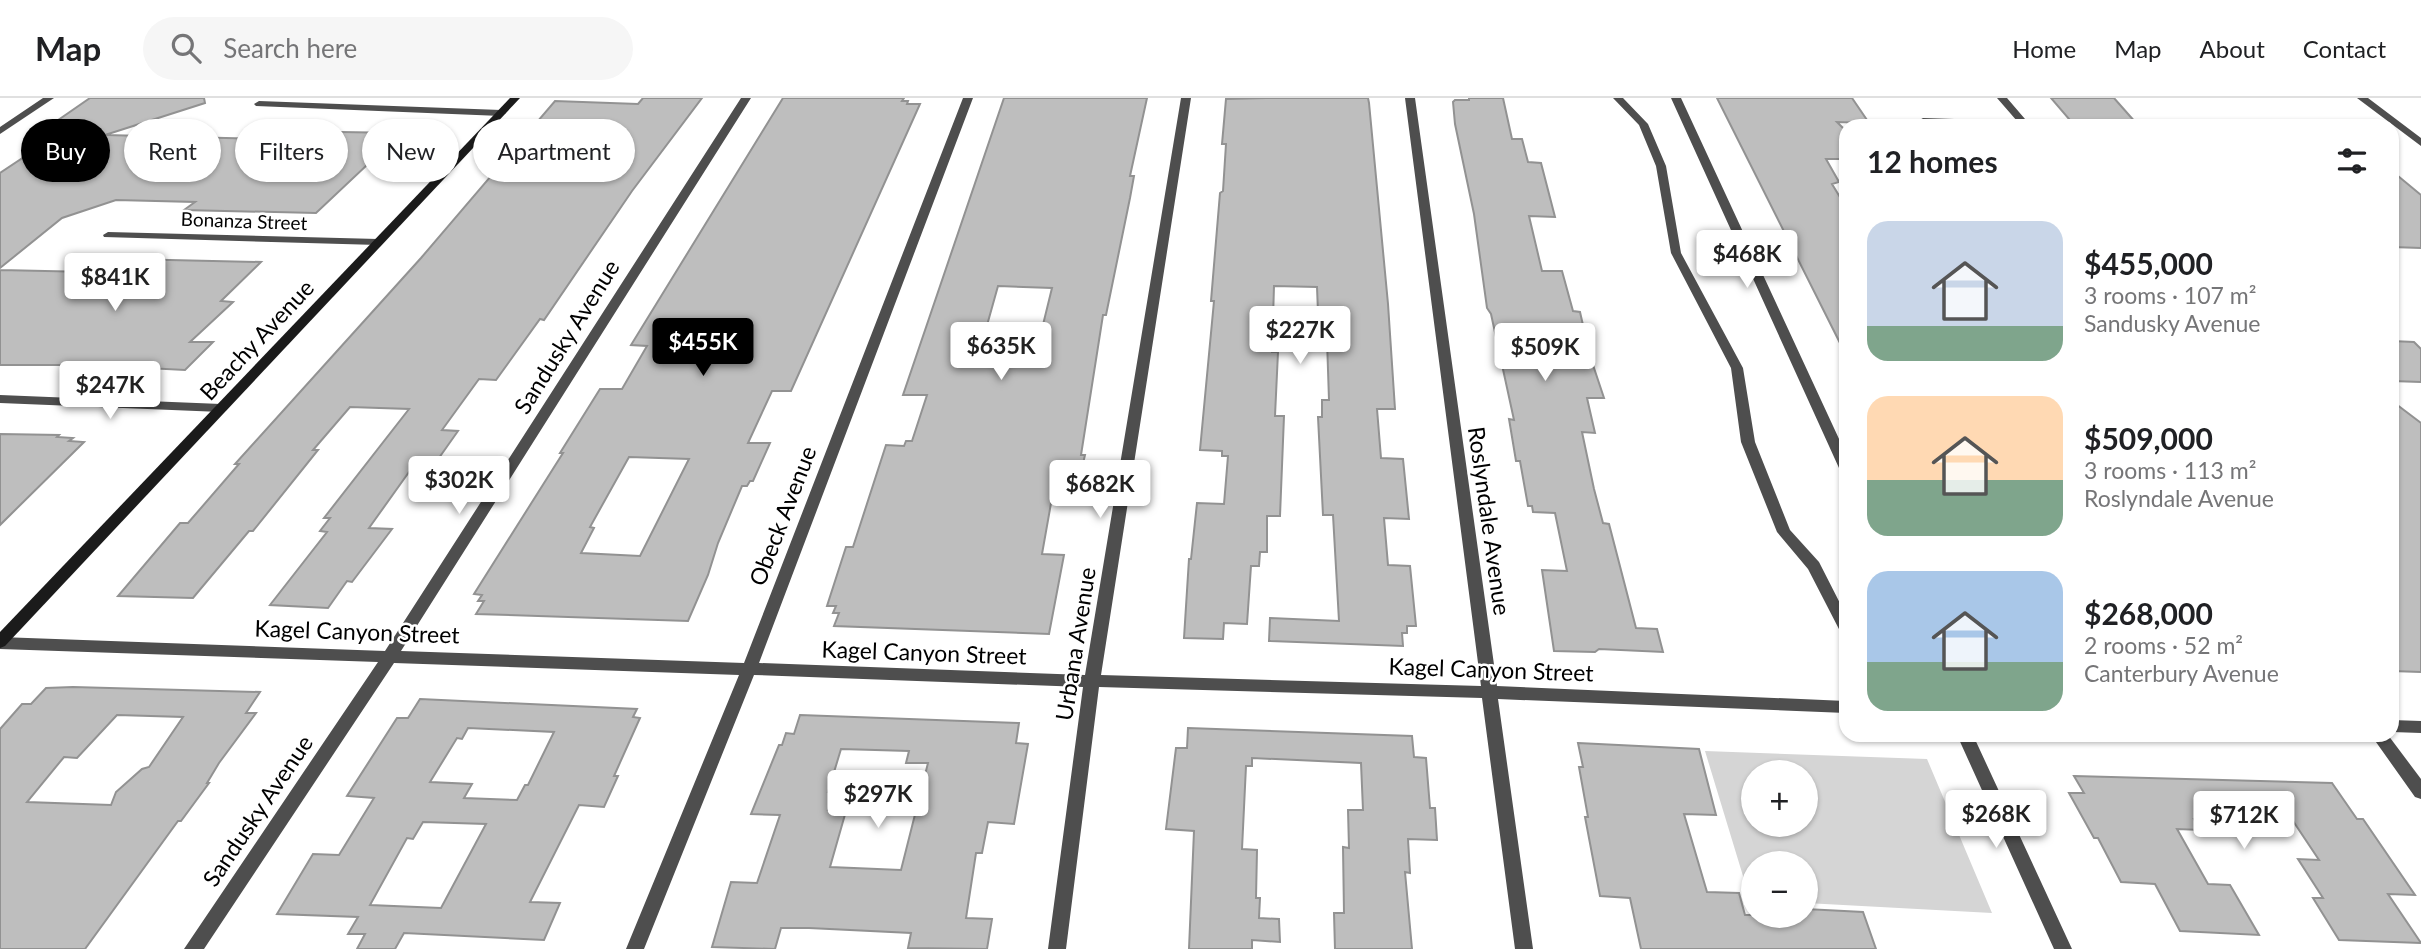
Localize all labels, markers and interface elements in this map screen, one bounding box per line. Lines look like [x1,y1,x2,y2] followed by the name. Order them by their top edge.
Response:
[143,17,633,80] search box
[35,28,101,68] text: Map
[167,29,205,67] icon: search
[223,32,357,64] text: Search here
[2012,34,2076,63] text: Home
[2114,34,2162,63] text: Map
[2200,34,2265,63] text: About
[2303,34,2386,63] text: Contact
[21,119,110,182] chip: Buy
[124,119,221,182] chip: Rent
[235,119,348,182] chip: Filters
[362,119,459,182] chip: New
[473,119,635,182] chip: Apartment
[2333,142,2371,180] icon: filters
[1867,143,1998,179] text: 12 homes
[180,207,308,234] street label: Bonanza Street
[1698,230,1796,290] pin: $468K
[1712,239,1782,267] text: $468K
[2084,245,2213,281] text: $455,000
[1923,249,2007,333] icon: home
[66,254,164,313] pin: $841K
[508,254,625,419] street label: Sandusky Avenue
[80,262,150,290] text: $841K
[193,273,319,405] street label: Beachy Avenue
[2084,281,2256,309] text: 3 rooms · 107 m²
[1251,306,1349,366] pin: $227K
[2084,309,2260,337] text: Sandusky Avenue
[1265,315,1335,343] text: $227K
[654,318,752,378] pin: $455K
[952,322,1050,382] pin: $635K
[1496,324,1594,383] pin: $509K
[668,327,738,355] text: $455K
[966,331,1036,359] text: $635K
[1510,332,1580,360] text: $509K
[61,362,159,421] pin: $247K
[75,370,145,398] text: $247K
[2084,420,2213,456] text: $509,000
[1923,424,2007,508] icon: home
[1463,425,1517,617] street label: Roslyndale Avenue
[743,442,822,589] street label: Obeck Avenue
[410,456,508,516] pin: $302K
[2084,456,2256,484] text: 3 rooms · 113 m²
[1051,460,1149,520] pin: $682K
[424,465,494,493] text: $302K
[1065,469,1135,497] text: $682K
[2084,484,2274,512] text: Roslyndale Avenue
[1049,565,1101,722] street label: Urbana Avenue
[2084,595,2213,631] text: $268,000
[1923,599,2007,683] icon: home
[254,613,461,649] street label: Kagel Canyon Street
[2084,631,2243,659] text: 2 rooms · 52 m²
[821,634,1028,670] street label: Kagel Canyon Street
[1388,651,1595,687] street label: Kagel Canyon Street
[2084,659,2279,687] text: Canterbury Avenue
[196,729,318,891] street label: Sandusky Avenue
[1741,760,1818,928] map controls
[1741,760,1818,837] button: +
[829,770,927,830] pin: $297K
[843,779,913,807] text: $297K
[1947,790,2045,850] pin: $268K
[2195,792,2293,851] pin: $712K
[1961,799,2031,827] text: $268K
[2209,800,2279,828] text: $712K
[1741,851,1818,928] button: −

